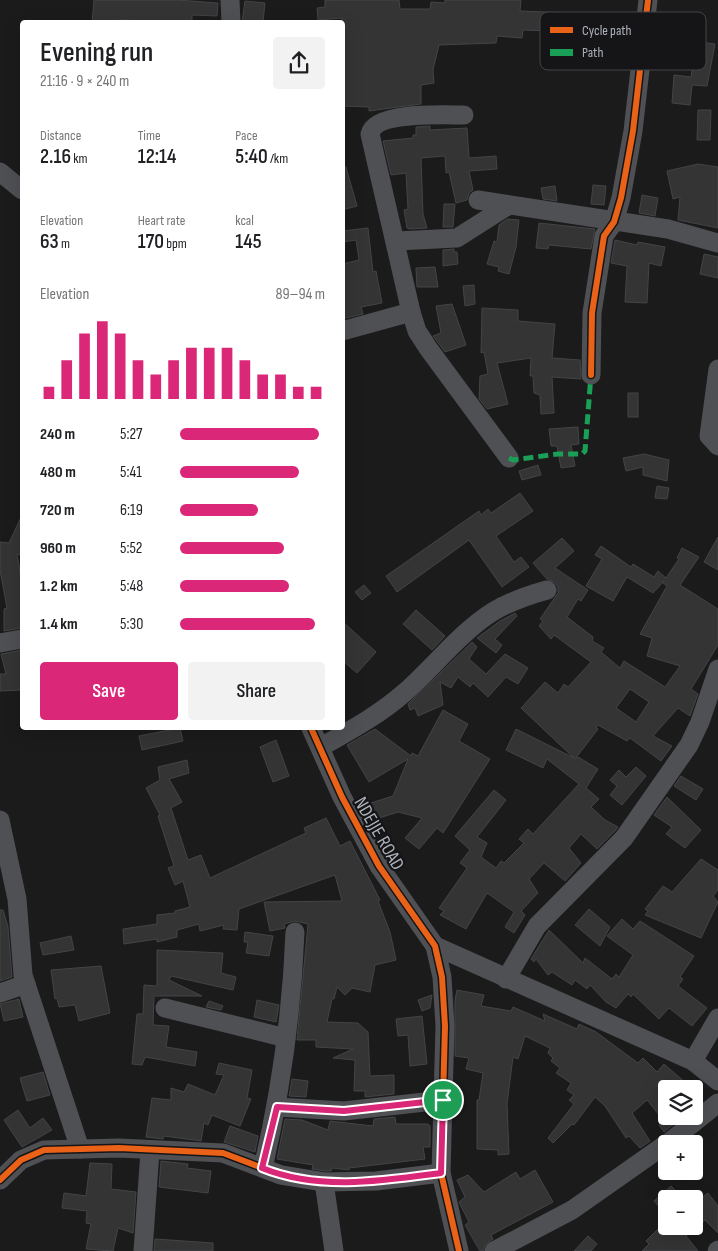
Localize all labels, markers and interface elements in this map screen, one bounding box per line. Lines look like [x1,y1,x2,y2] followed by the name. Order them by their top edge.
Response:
[540,12,706,70] legend
[582,22,632,39] text: Cycle path
[40,36,153,69] text: Evening run
[273,37,325,89] button: share
[582,44,603,61] text: Path
[40,72,129,91] text: 21:16 · 9 × 240 m
[40,127,81,144] text: Distance
[138,127,161,144] text: Time
[235,127,258,144] text: Pace
[40,144,71,169] text: 2.16
[138,144,176,169] text: 12:14
[235,144,268,169] text: 5:40
[71,150,88,167] text: km
[268,150,288,167] text: /km
[40,212,83,229] text: Elevation
[138,212,185,229] text: Heart rate
[235,212,254,229] text: kcal
[40,229,59,254] text: 63
[138,229,164,254] text: 170
[235,229,262,254] text: 145
[59,235,70,252] text: m
[164,235,187,252] text: bpm
[40,285,89,304] text: Elevation
[275,285,325,304] text: 89–94 m
[40,425,75,444] text: 240 m
[120,425,142,444] text: 5:27
[40,463,76,482] text: 480 m
[120,463,142,482] text: 5:41
[40,501,75,520] text: 720 m
[120,501,143,520] text: 6:19
[40,539,76,558] text: 960 m
[120,539,142,558] text: 5:52
[40,577,78,596] text: 1.2 km
[120,577,143,596] text: 5:48
[40,615,78,634] text: 1.4 km
[120,615,143,634] text: 5:30
[40,662,178,720] button: Save
[188,662,325,720] button: Share
[349,793,409,874] street label: NDEJJE ROAD
[422,1079,464,1121] pin
[658,1080,703,1235] map controls
[658,1080,703,1125] button: layers
[429,1086,457,1114] icon: arrive
[658,1135,703,1180] button: +
[658,1190,703,1235] button: −

